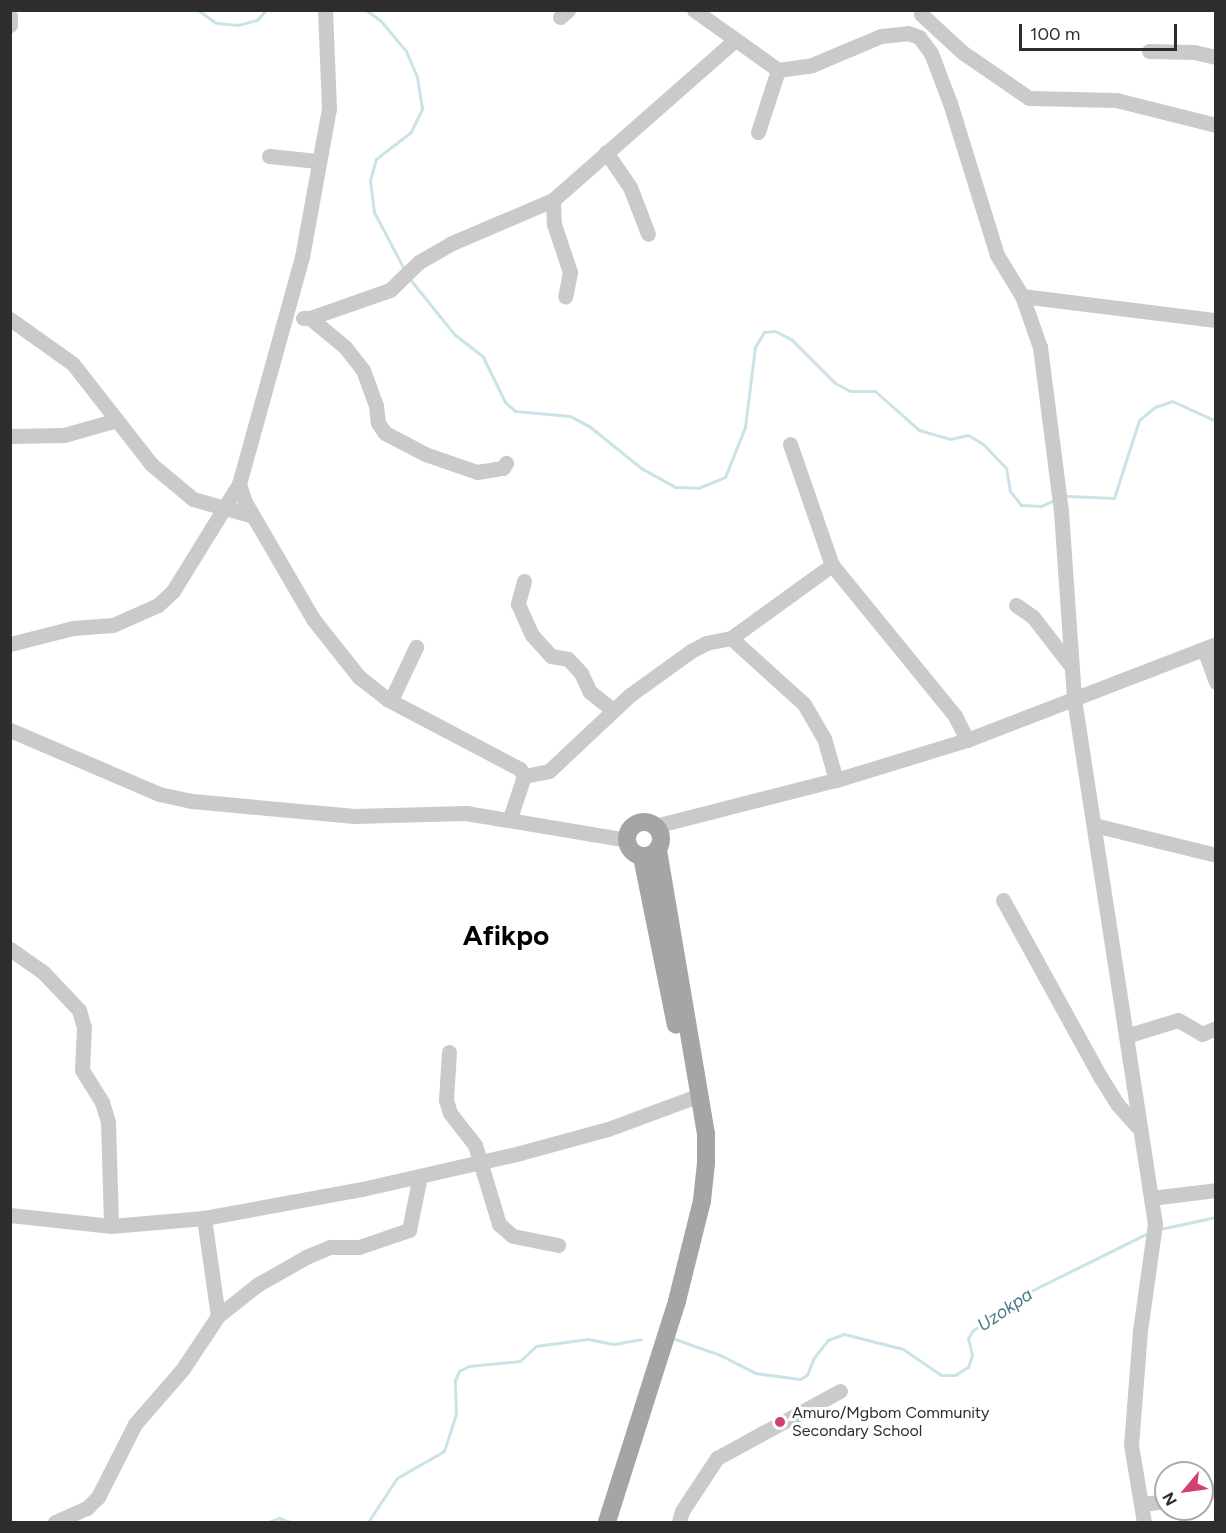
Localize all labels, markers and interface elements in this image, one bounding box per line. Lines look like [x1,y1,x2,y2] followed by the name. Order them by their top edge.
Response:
[1022,12,1180,50] scale bar
[1030,23,1080,45] text: 100 m
[463,918,549,952] district label: Afikpo
[973,1284,1037,1336] water label: Uzokpa
[792,1403,990,1441] place label: Amuro/Mgbom Community Secondary School
[773,1415,787,1429] marker: Amuro/Mgbom Community Secondary School
[1154,1461,1214,1521] north arrow
[1158,1489,1181,1509] text: N

